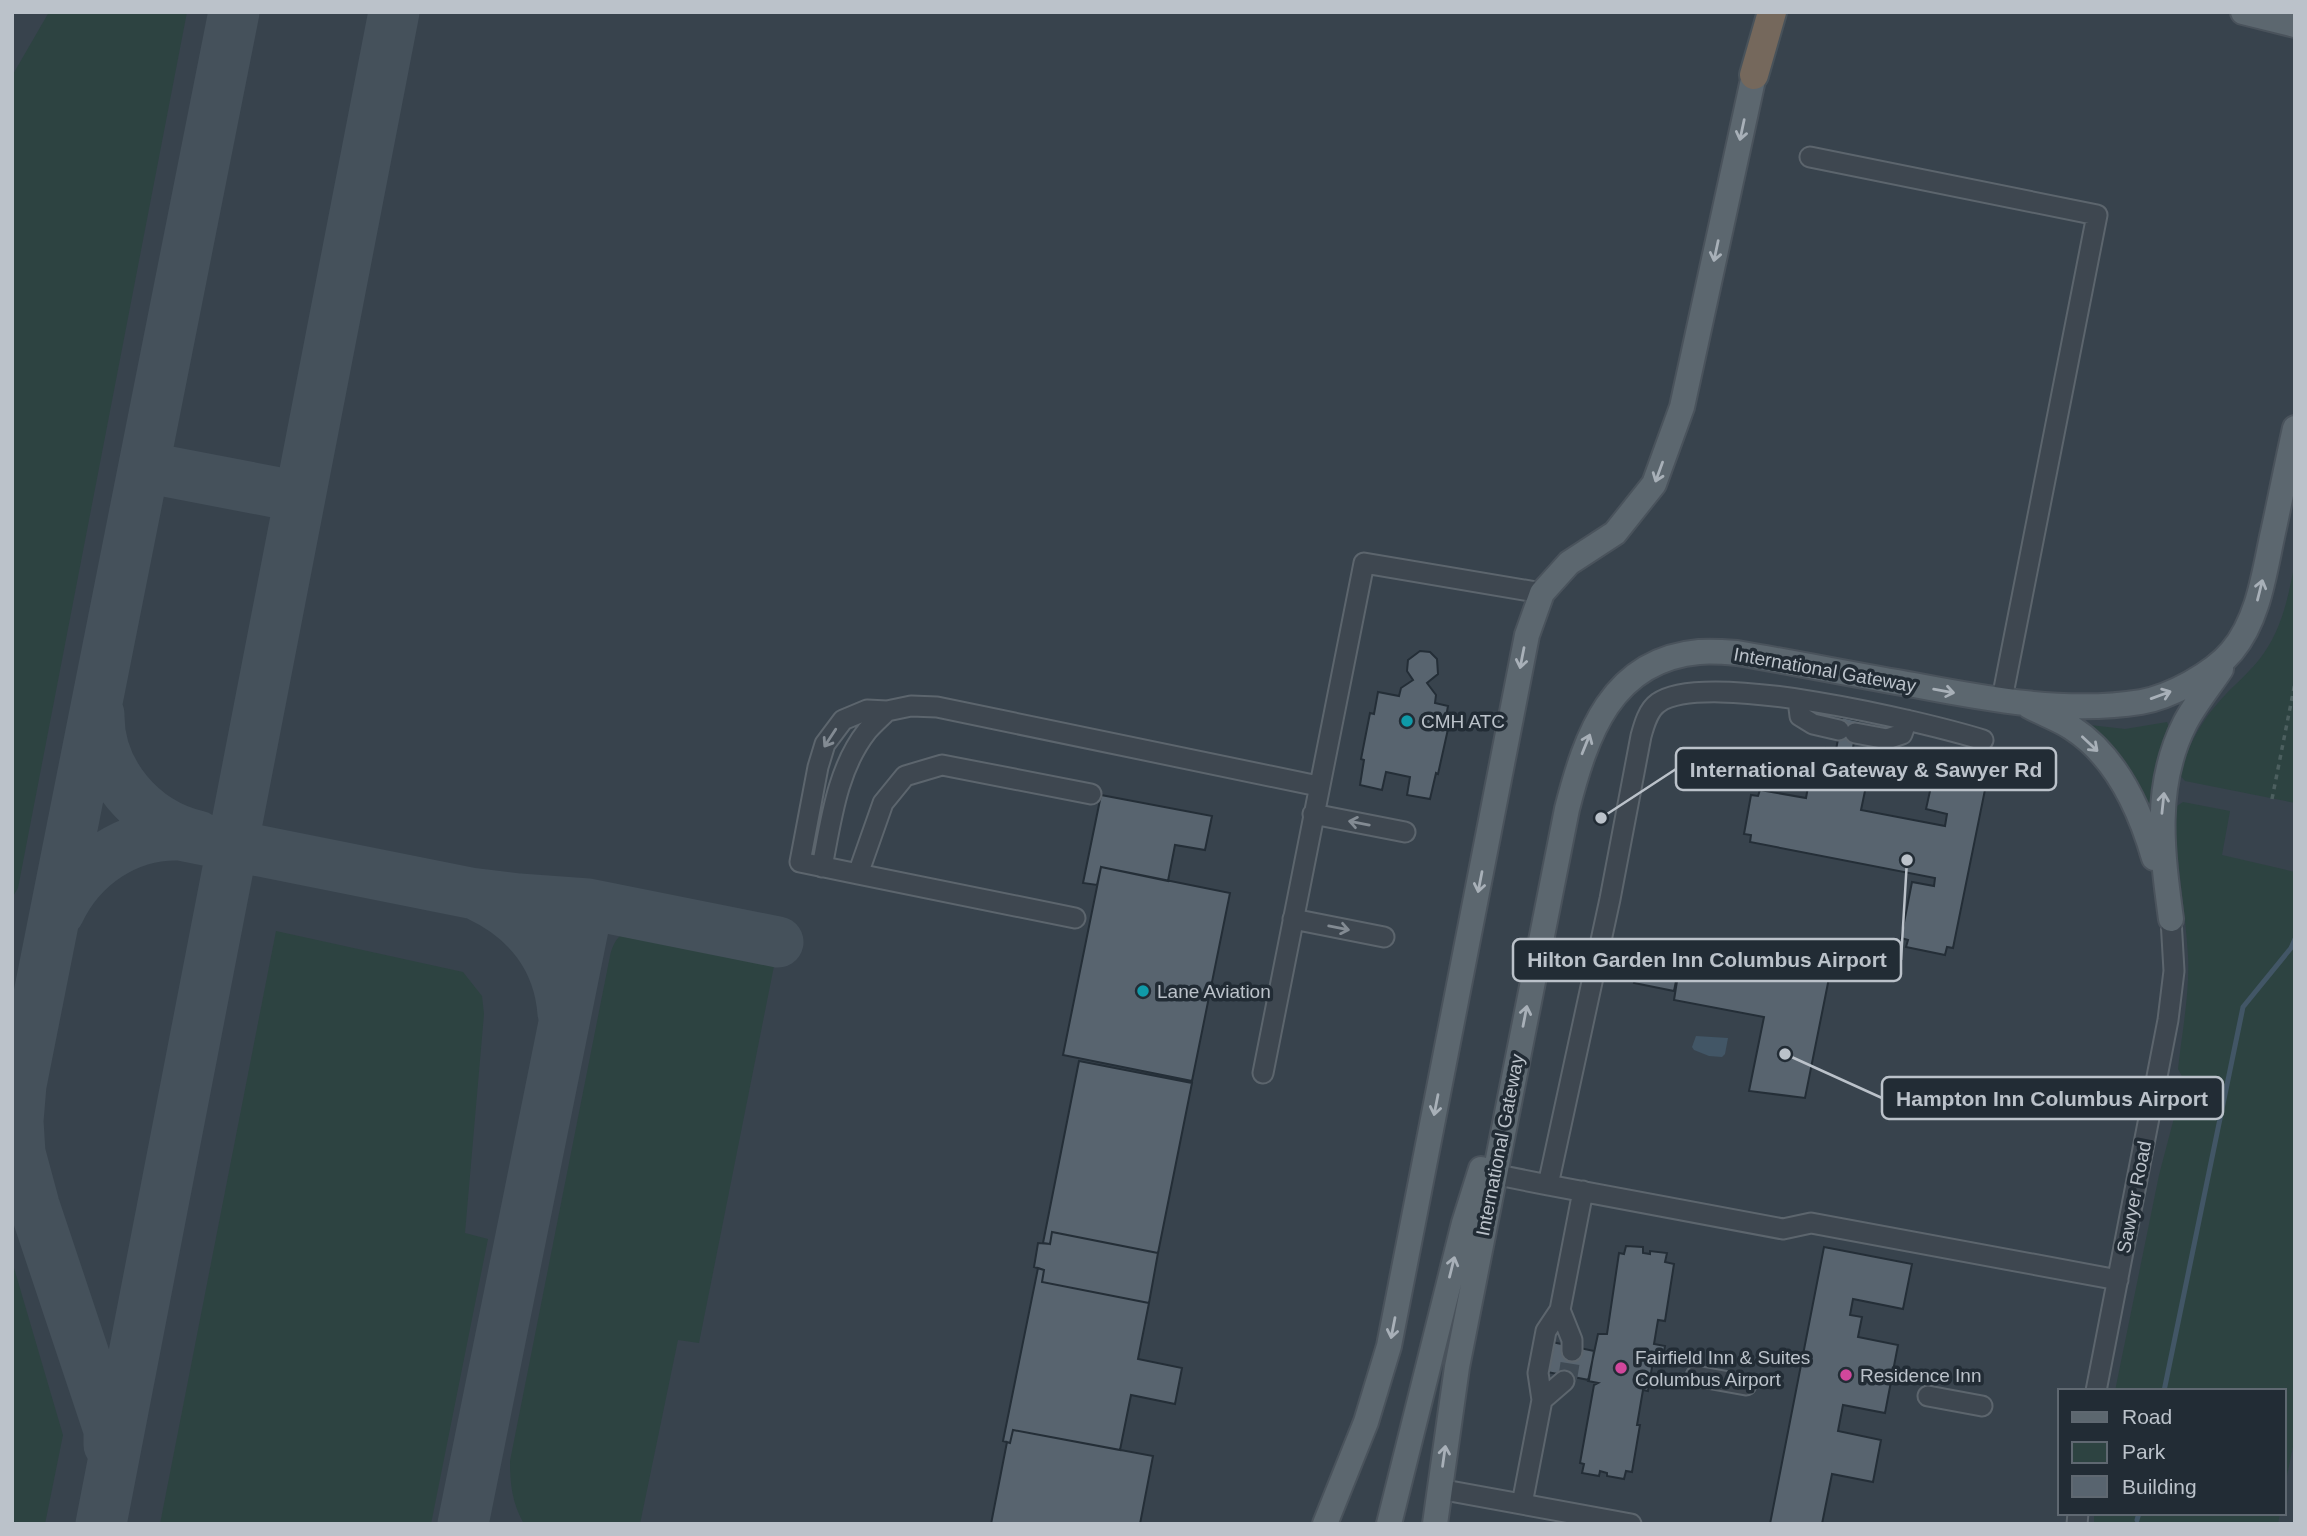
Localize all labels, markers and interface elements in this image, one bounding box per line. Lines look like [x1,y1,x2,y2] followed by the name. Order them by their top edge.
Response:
[1735,118,1749,141] one-way arrow
[1709,239,1723,262] one-way arrow
[1652,460,1664,482] one-way arrow
[2254,579,2267,602] one-way arrow
[1732,644,1918,696] street label: International Gateway
[1515,646,1528,669] one-way arrow
[1932,685,1955,698] one-way arrow
[2149,688,2171,700] one-way arrow
[1421,711,1505,732] place label: CMH ATC
[1399,713,1415,729] marker: CMH ATC
[823,728,838,747] one-way arrow
[1581,733,1594,755] one-way arrow
[2081,736,2098,753] one-way arrow
[1676,748,2056,790] callout: International Gateway & Sawyer Rd
[1690,758,2042,781] text: International Gateway & Sawyer Rd
[2157,792,2170,814] one-way arrow
[1348,816,1371,829] one-way arrow
[1473,870,1486,893] one-way arrow
[1327,922,1350,935] one-way arrow
[1513,939,1901,981] callout: Hilton Garden Inn Columbus Airport
[1527,948,1887,971] text: Hilton Garden Inn Columbus Airport
[1157,981,1271,1002] place label: Lane Aviation
[1135,983,1151,999] marker: Lane Aviation
[1519,1005,1533,1028] one-way arrow
[1472,1052,1528,1238] street label: International Gateway
[1882,1077,2223,1119] callout: Hampton Inn Columbus Airport
[1896,1087,2208,1110] text: Hampton Inn Columbus Airport
[1429,1093,1443,1116] one-way arrow
[2113,1139,2155,1255] street label: Sawyer Road
[1446,1256,1459,1279] one-way arrow
[1385,1316,1399,1339] one-way arrow
[1635,1347,1810,1390] place label: Fairfield Inn & Suites Columbus Airport
[1613,1360,1629,1376] marker: Fairfield Inn & Suites Columbus Airport
[1860,1365,1981,1386] place label: Residence Inn
[1838,1367,1854,1383] marker: Residence Inn
[2058,1389,2286,1515] legend
[2122,1405,2172,1428] text: Road
[2122,1440,2166,1463] text: Park
[1438,1445,1451,1468] one-way arrow
[2122,1475,2197,1498] text: Building

